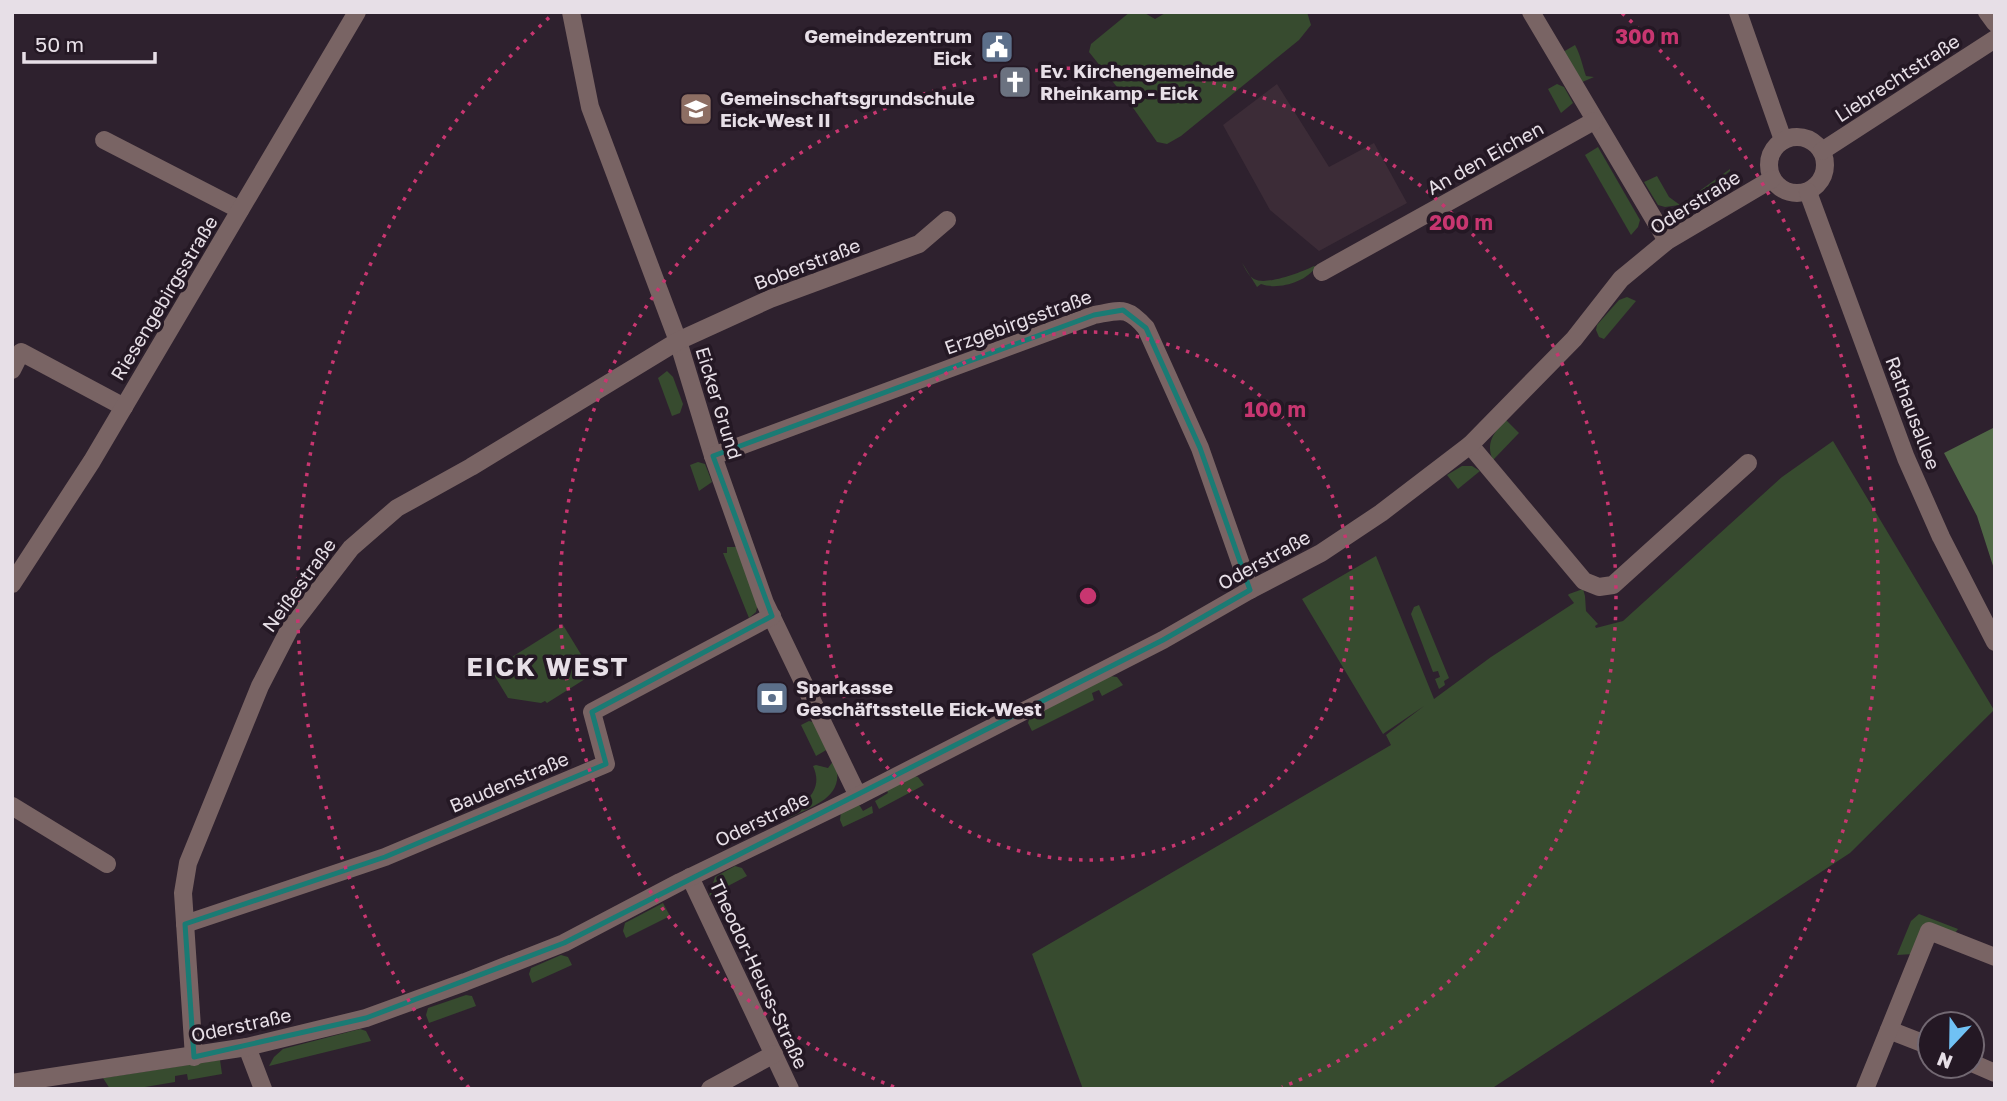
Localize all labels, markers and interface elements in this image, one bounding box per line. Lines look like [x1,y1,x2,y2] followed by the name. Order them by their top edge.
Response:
[24,21,156,65] scale bar
[1615,23,1679,49] text: 300 m
[804,24,972,69] place label: Gemeindezentrum Eick
[978,28,1016,66] public building icon: Gemeindezentrum Eick
[1830,29,1963,126] street label: Liebrechtstraße
[35,31,84,57] text: 50 m
[1040,59,1235,104] place label: Ev. Kirchengemeinde Rheinkamp - Eick
[996,63,1034,101] church icon: Ev. Kirchengemeinde Rheinkamp - Eick
[720,86,975,131] place label: Gemeinschaftsgrundschule Eick-West II
[677,90,715,128] school or university icon: Gemeinschaftsgrundschule Eick-West II
[1422,116,1547,199] street label: An den Eichen
[1645,165,1744,238] street label: Oderstraße
[1429,209,1493,235] text: 200 m
[105,211,222,384] street label: Riesengebirgsstraße
[750,233,863,294] street label: Boberstraße
[941,284,1095,359] street label: Erzgebirgsstraße
[691,344,747,462] street label: Eicker Grund
[1881,353,1946,473] street label: Rathausallee
[1244,396,1306,422] text: 100 m
[1214,525,1314,594] street label: Oderstraße
[257,533,340,636] street label: Neißestraße
[1076,584,1100,608] centre of rings
[467,651,629,682] district label: EICK WEST
[796,675,1042,720] place label: Sparkasse Geschäftsstelle Eick-West
[753,679,791,717] bank icon: Sparkasse Geschäftsstelle Eick-West
[446,746,572,817] street label: Baudenstraße
[711,786,813,851] street label: Oderstraße
[705,876,813,1072] street label: Theodor-Heuss-Straße
[189,1003,293,1046] street label: Oderstraße
[1916,1010,1986,1080] north arrow
[1933,1048,1955,1075] text: N

